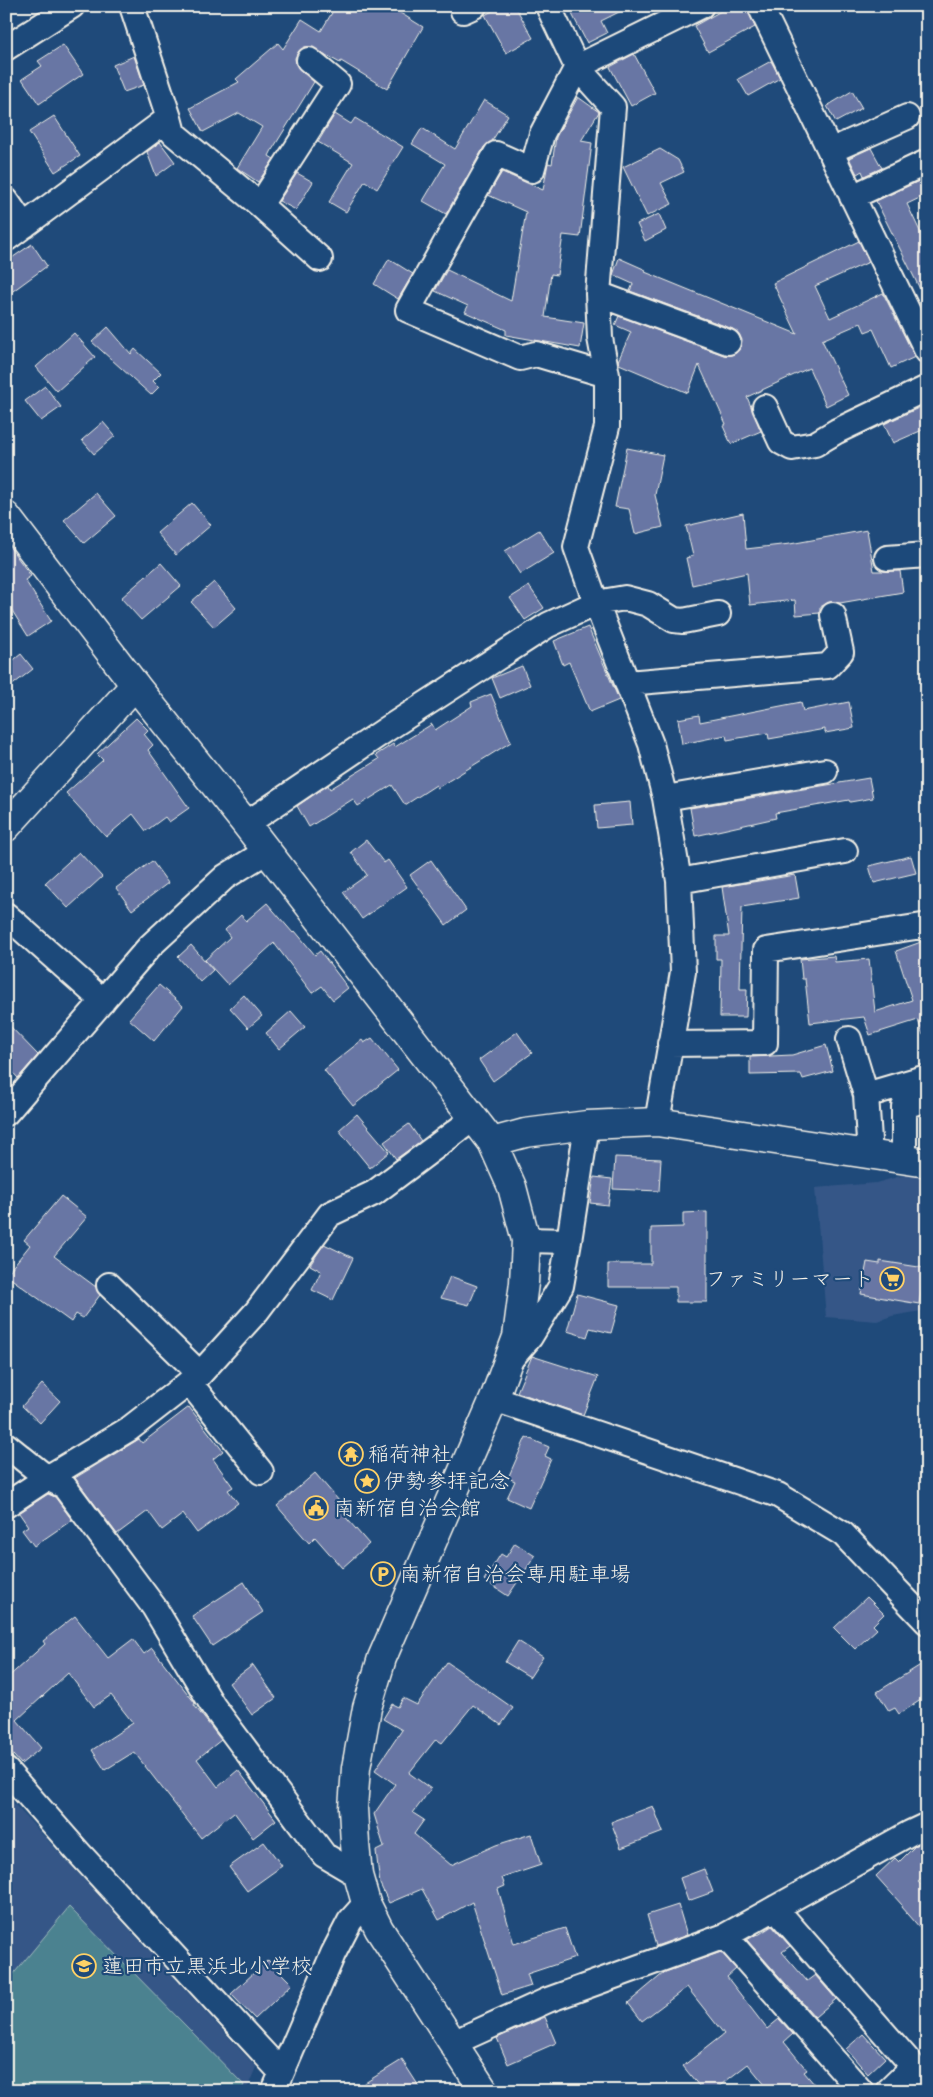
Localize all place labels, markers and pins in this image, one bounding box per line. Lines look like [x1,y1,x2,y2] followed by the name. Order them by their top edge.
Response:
[706,1266,874,1292] place label: ファミリーマート
[879,1266,905,1292] supermarket icon: ファミリーマート
[338,1441,364,1467] temple icon: 稲荷神社
[368,1441,452,1467] place label: 稲荷神社
[354,1468,380,1494] place icon: 伊勢参拝記念
[384,1468,510,1494] place label: 伊勢参拝記念
[303,1495,329,1521] public building icon: 南新宿自治会館
[334,1495,481,1521] place label: 南新宿自治会館
[370,1561,396,1587] parking icon: 南新宿自治会専用駐車場
[400,1561,631,1587] place label: 南新宿自治会専用駐車場
[71,1953,97,1979] school or university icon: 蓮田市立黒浜北小学校
[102,1953,312,1979] place label: 蓮田市立黒浜北小学校

